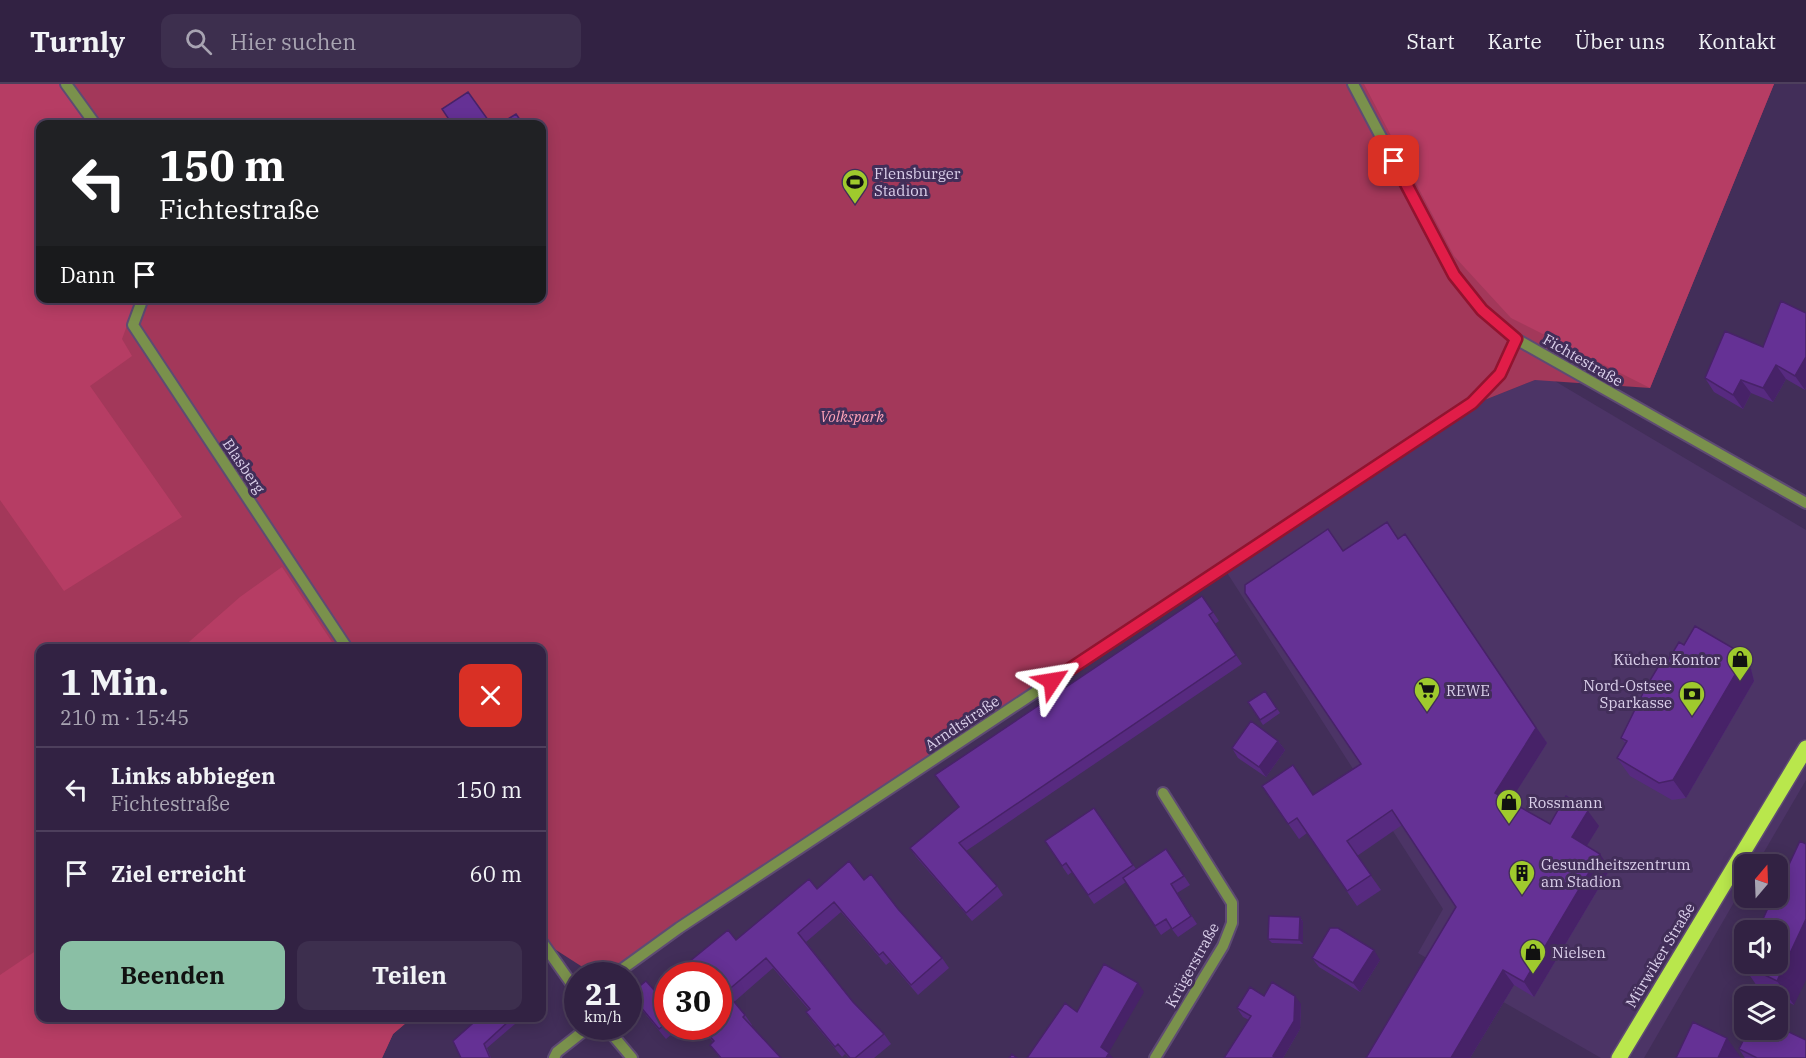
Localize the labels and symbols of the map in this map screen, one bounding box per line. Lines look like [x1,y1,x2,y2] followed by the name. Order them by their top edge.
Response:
[1368,135,1419,186] pin
[874,164,961,200] place label: Flensburger Stadion
[840,167,870,205] sports icon: Flensburger Stadion
[1540,329,1626,391] street label: Fichtestraße
[820,407,884,426] park label: Volkspark
[219,435,269,497] street label: Blasberg
[1725,644,1755,682] shop icon: Küchen Kontor
[1020,649,1084,713] position arrow
[1614,650,1720,669] place label: Küchen Kontor
[1412,675,1442,713] supermarket icon: REWE
[1583,676,1672,712] place label: Nord-Ostsee Sparkasse
[1677,679,1707,717] bank icon: Nord-Ostsee Sparkasse
[1446,681,1490,700] place label: REWE
[921,691,1003,755] street label: Arndtstraße
[1494,787,1524,825] shop icon: Rossmann
[1528,793,1603,812] place label: Rossmann
[1734,854,1788,908] north arrow
[1541,855,1691,891] place label: Gesundheitszentrum am Stadion
[1507,858,1537,896] building icon: Gesundheitszentrum am Stadion
[1621,899,1699,1011] street label: Mürwiker Straße
[1161,919,1223,1011] street label: Krügerstraße
[1518,937,1548,975] shop icon: Nielsen
[1552,943,1606,962] place label: Nielsen
[654,962,732,1040] speed limit sign: 30

